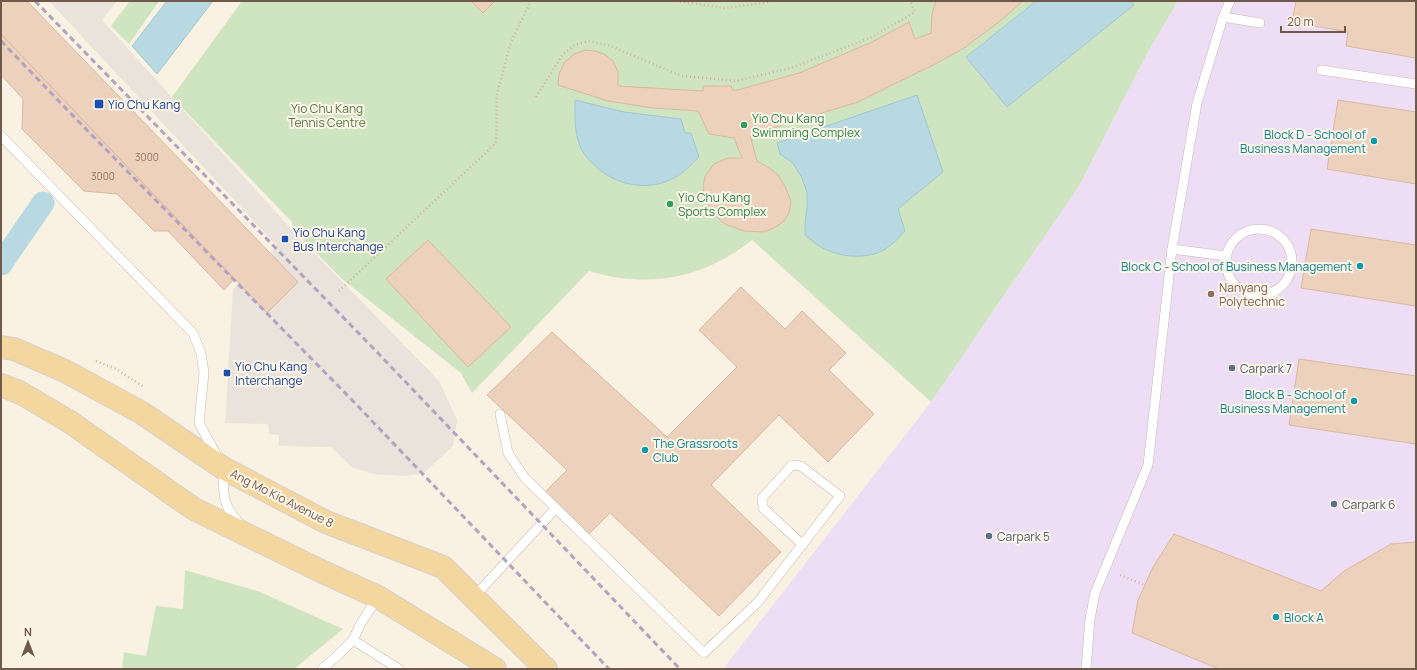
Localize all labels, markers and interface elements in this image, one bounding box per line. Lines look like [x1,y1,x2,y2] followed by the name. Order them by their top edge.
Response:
[1281,8,1345,34] scale bar
[1287,13,1314,30] text: 20 m
[108,96,180,113] place label: Yio Chu Kang
[93,98,105,110] marker: Yio Chu Kang
[288,100,366,131] park label: Yio Chu Kang Tennis Centre
[752,110,861,141] place label: Yio Chu Kang Swimming Complex
[739,120,749,130] marker: Yio Chu Kang Swimming Complex
[1240,126,1367,157] place label: Block D - School of Business Management
[1369,136,1379,146] marker: Block D - School of Business Management
[135,150,159,164] house number: 3000
[91,169,115,183] house number: 3000
[678,189,767,220] place label: Yio Chu Kang Sports Complex
[665,199,675,209] marker: Yio Chu Kang Sports Complex
[293,224,384,255] place label: Yio Chu Kang Bus Interchange
[280,234,290,244] marker: Yio Chu Kang Bus Interchange
[1121,258,1352,275] place label: Block C - School of Business Management
[1355,261,1365,271] marker: Block C - School of Business Management
[1219,279,1285,310] place label: Nanyang Polytechnic
[1206,289,1216,299] marker: Nanyang Polytechnic
[235,358,307,389] place label: Yio Chu Kang Interchange
[1240,360,1292,377] place label: Carpark 7
[1227,363,1237,373] marker: Carpark 7
[222,368,232,378] marker: Yio Chu Kang Interchange
[1220,386,1347,417] place label: Block B - School of Business Management
[1349,396,1359,406] marker: Block B - School of Business Management
[653,435,738,466] place label: The Grassroots Club
[640,445,650,455] marker: The Grassroots Club
[227,465,337,531] street label: Ang Mo Kio Avenue 8
[1342,496,1395,513] place label: Carpark 6
[1329,499,1339,509] marker: Carpark 6
[997,528,1050,545] place label: Carpark 5
[984,531,994,541] marker: Carpark 5
[1284,609,1324,626] place label: Block A
[1271,612,1281,622] marker: Block A
[8,622,48,662] north arrow
[24,624,32,639] text: N

